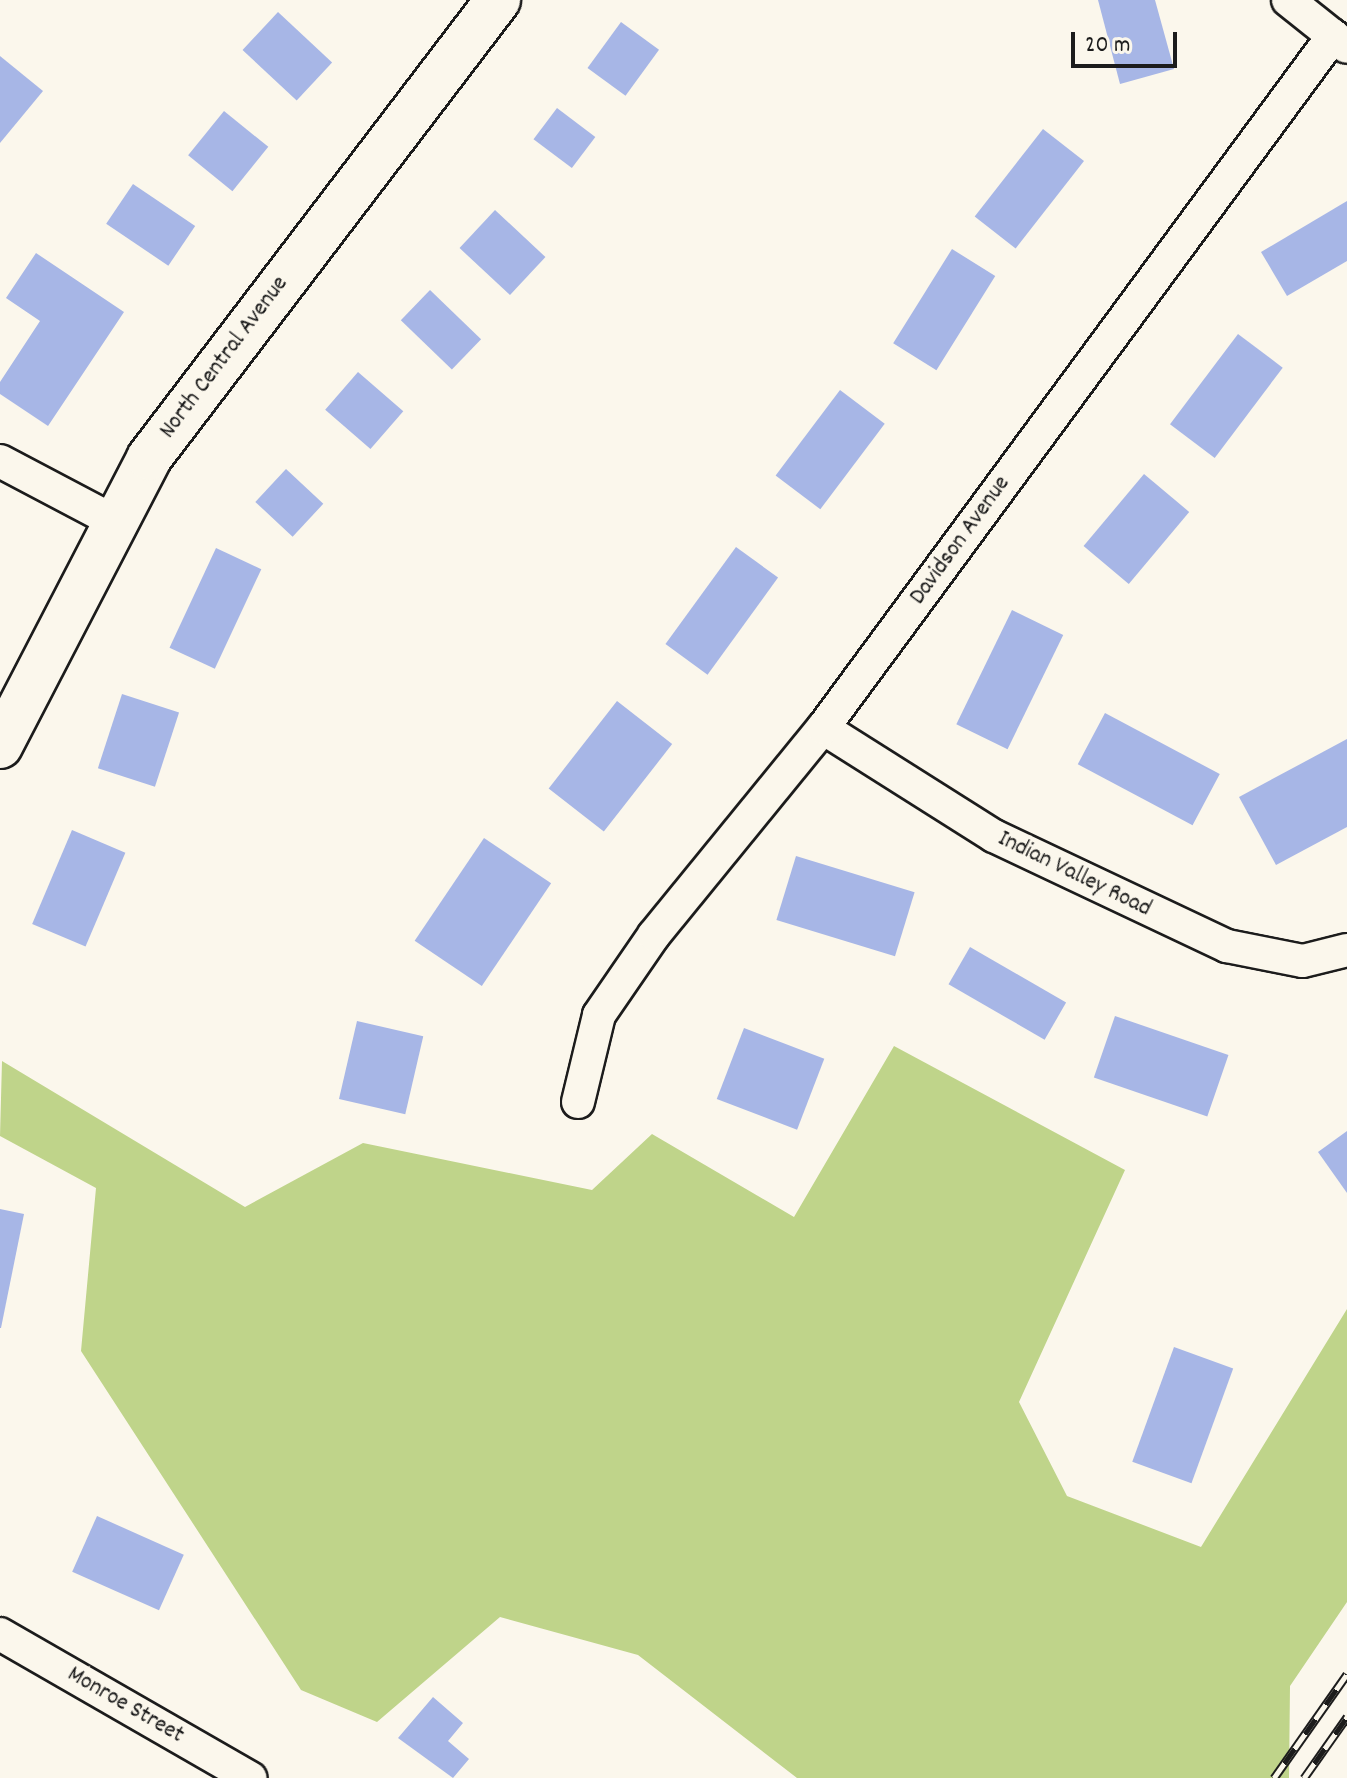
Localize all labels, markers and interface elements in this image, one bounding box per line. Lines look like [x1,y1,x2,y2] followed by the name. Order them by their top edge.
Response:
[1075,16,1181,66] scale bar
[1085,29,1131,63] text: 20 m
[154,271,296,445] street label: North Central Avenue
[905,471,1017,611] street label: Davidson Avenue
[993,825,1155,925] street label: Indian Valley Road
[62,1661,188,1751] street label: Monroe Street

